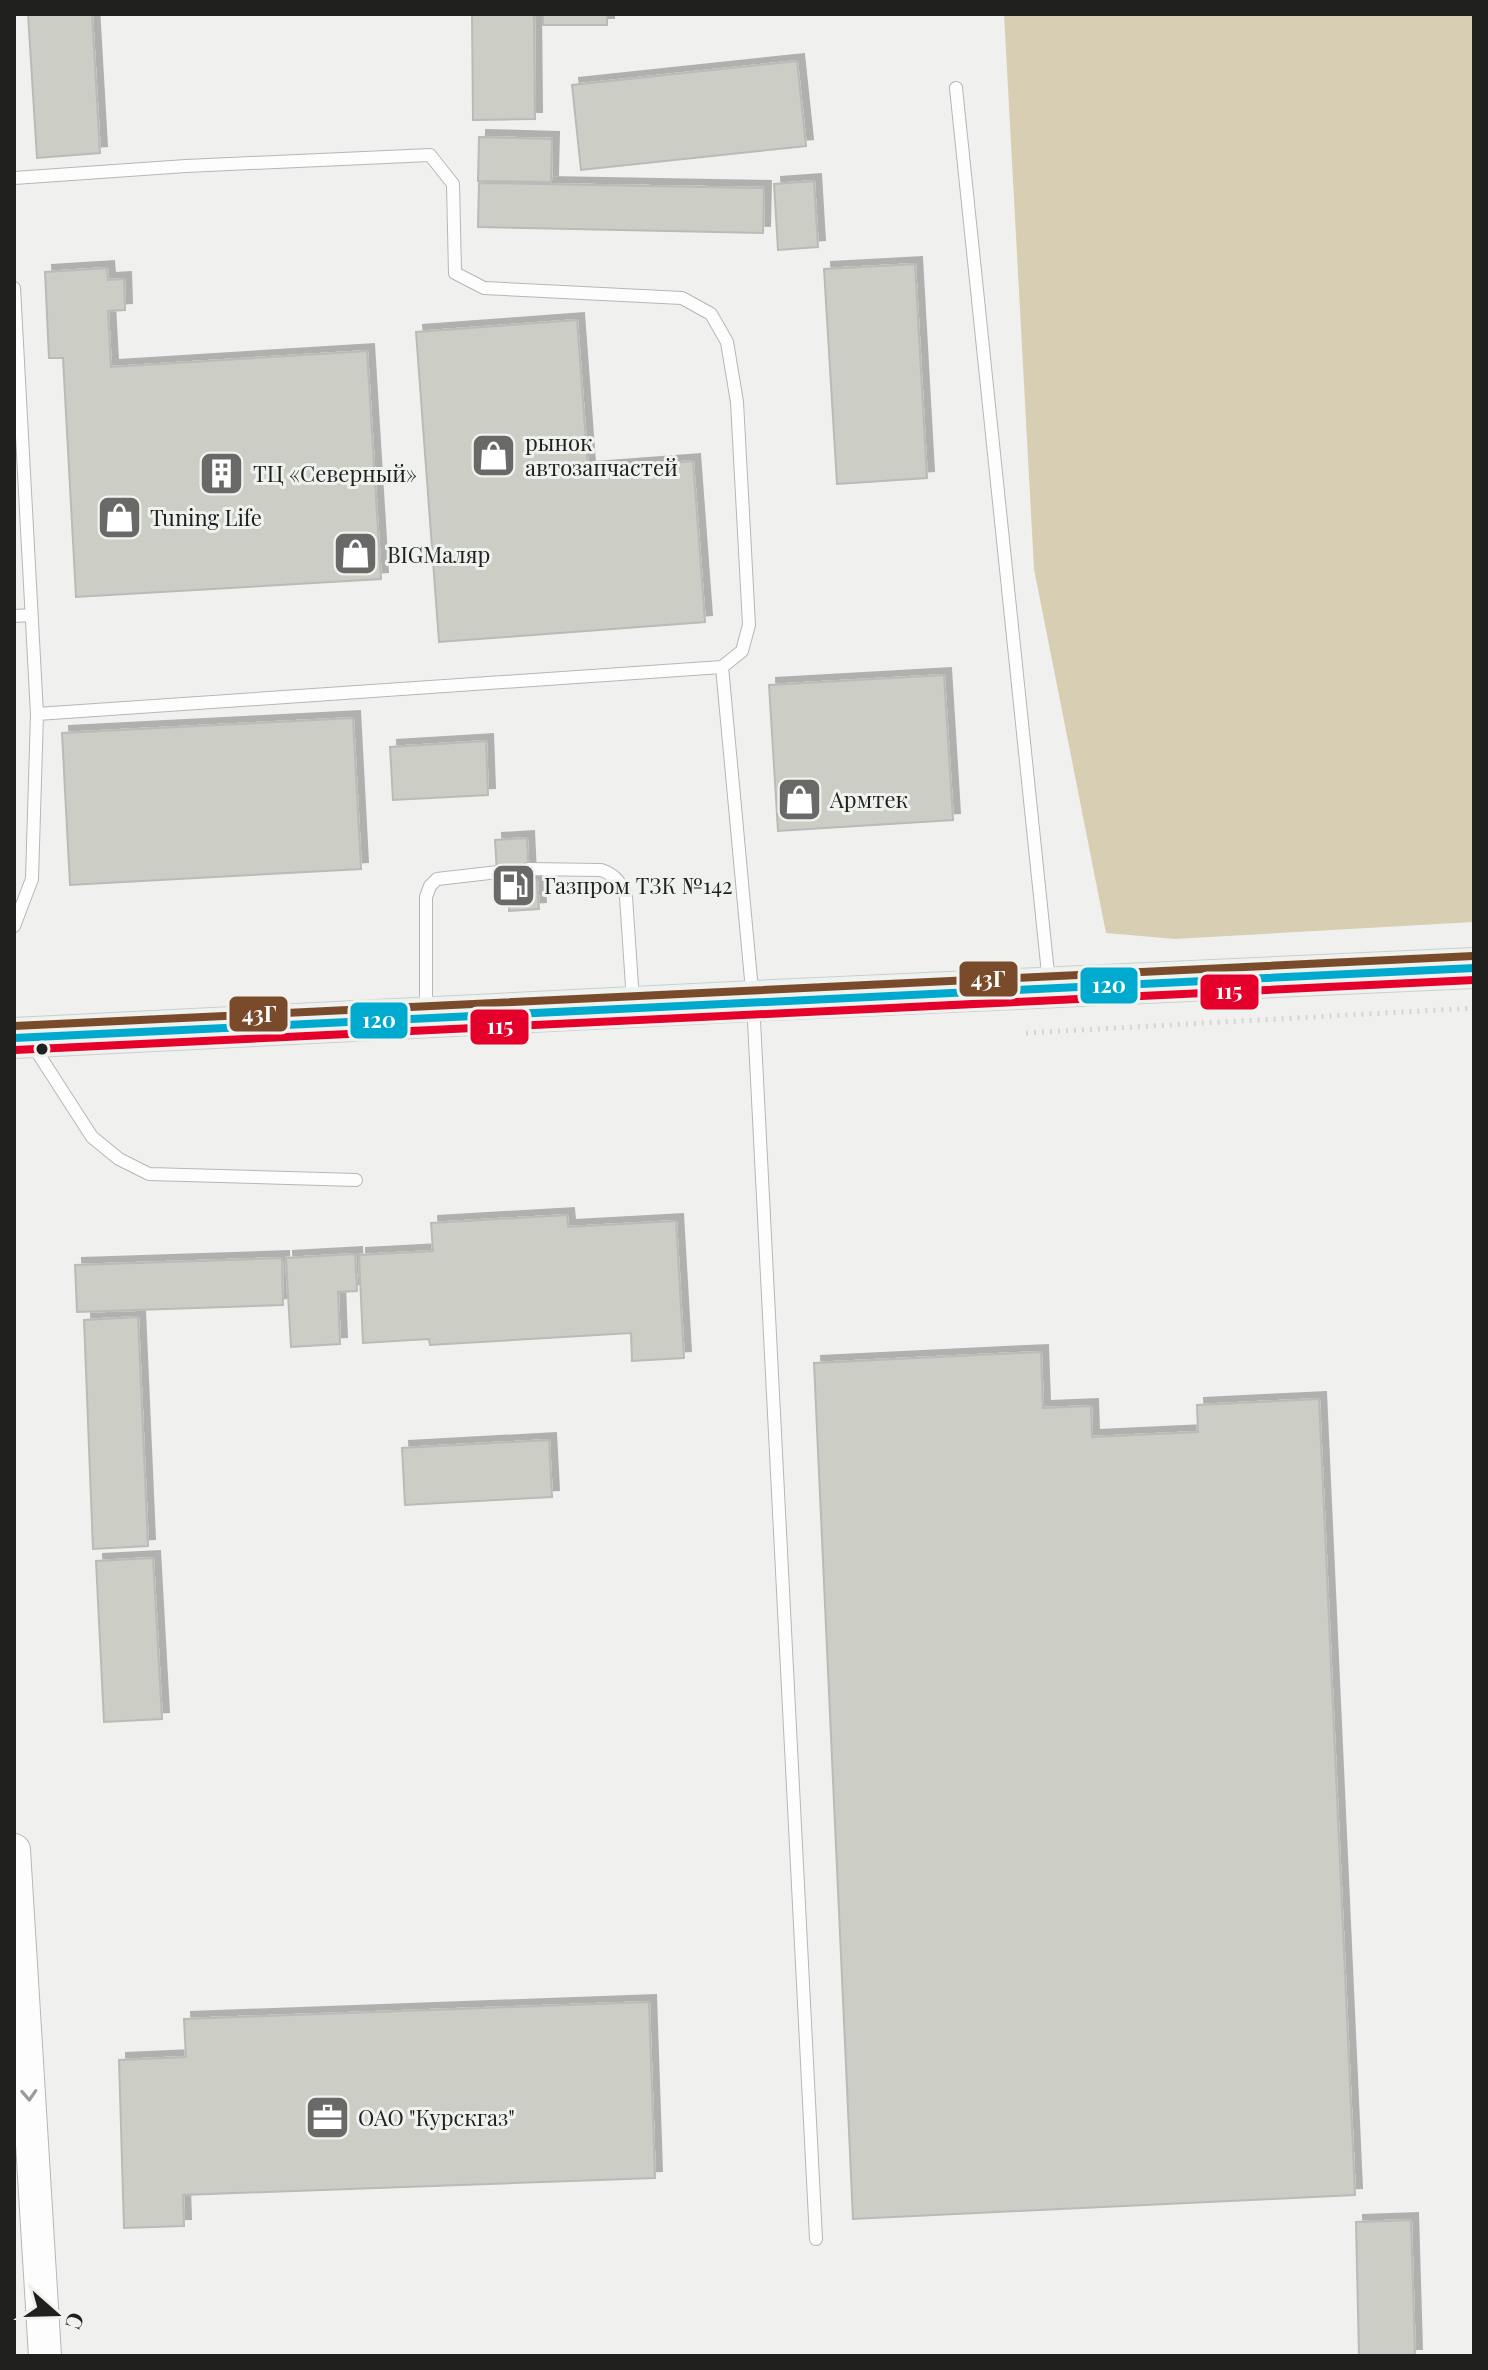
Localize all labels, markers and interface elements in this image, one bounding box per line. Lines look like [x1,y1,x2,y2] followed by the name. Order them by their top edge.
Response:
[525,427,678,482] place label: рынок автозапчастей
[470,431,518,479] shop icon: рынок автозапчастей
[198,449,246,497] building icon: ТЦ «Северный»
[253,458,417,488] place label: ТЦ «Северный»
[95,493,143,541] shop icon: Tuning Life
[150,502,262,532] place label: Tuning Life
[332,530,380,578] shop icon: BIGМаляр
[387,539,490,569] place label: BIGМаляр
[775,775,823,823] shop icon: Армтек
[829,784,909,814] place label: Армтек
[489,861,537,909] fuel station icon: Газпром ТЗК №142
[544,870,733,900] place label: Газпром ТЗК №142
[958,960,1019,998] line badge: 43Г
[971,963,1006,993] text: 43Г
[1079,966,1139,1005] line badge: 120
[1092,969,1126,999] text: 120
[1199,973,1260,1011] line badge: 115
[1216,975,1242,1005] text: 115
[228,995,289,1033] line badge: 43Г
[242,998,277,1028] text: 43Г
[349,1001,409,1040] line badge: 120
[362,1004,396,1034] text: 120
[469,1008,530,1046] line badge: 115
[487,1010,513,1040] text: 115
[34,1041,50,1057] unlabelled marker
[20,2089,37,2102] one-way arrow
[303,2093,351,2141] office icon: ОАО "Курскгаз"
[358,2102,515,2132] place label: ОАО "Курскгаз"
[16,2274,96,2354] north arrow
[59,2309,92,2334] text: С

